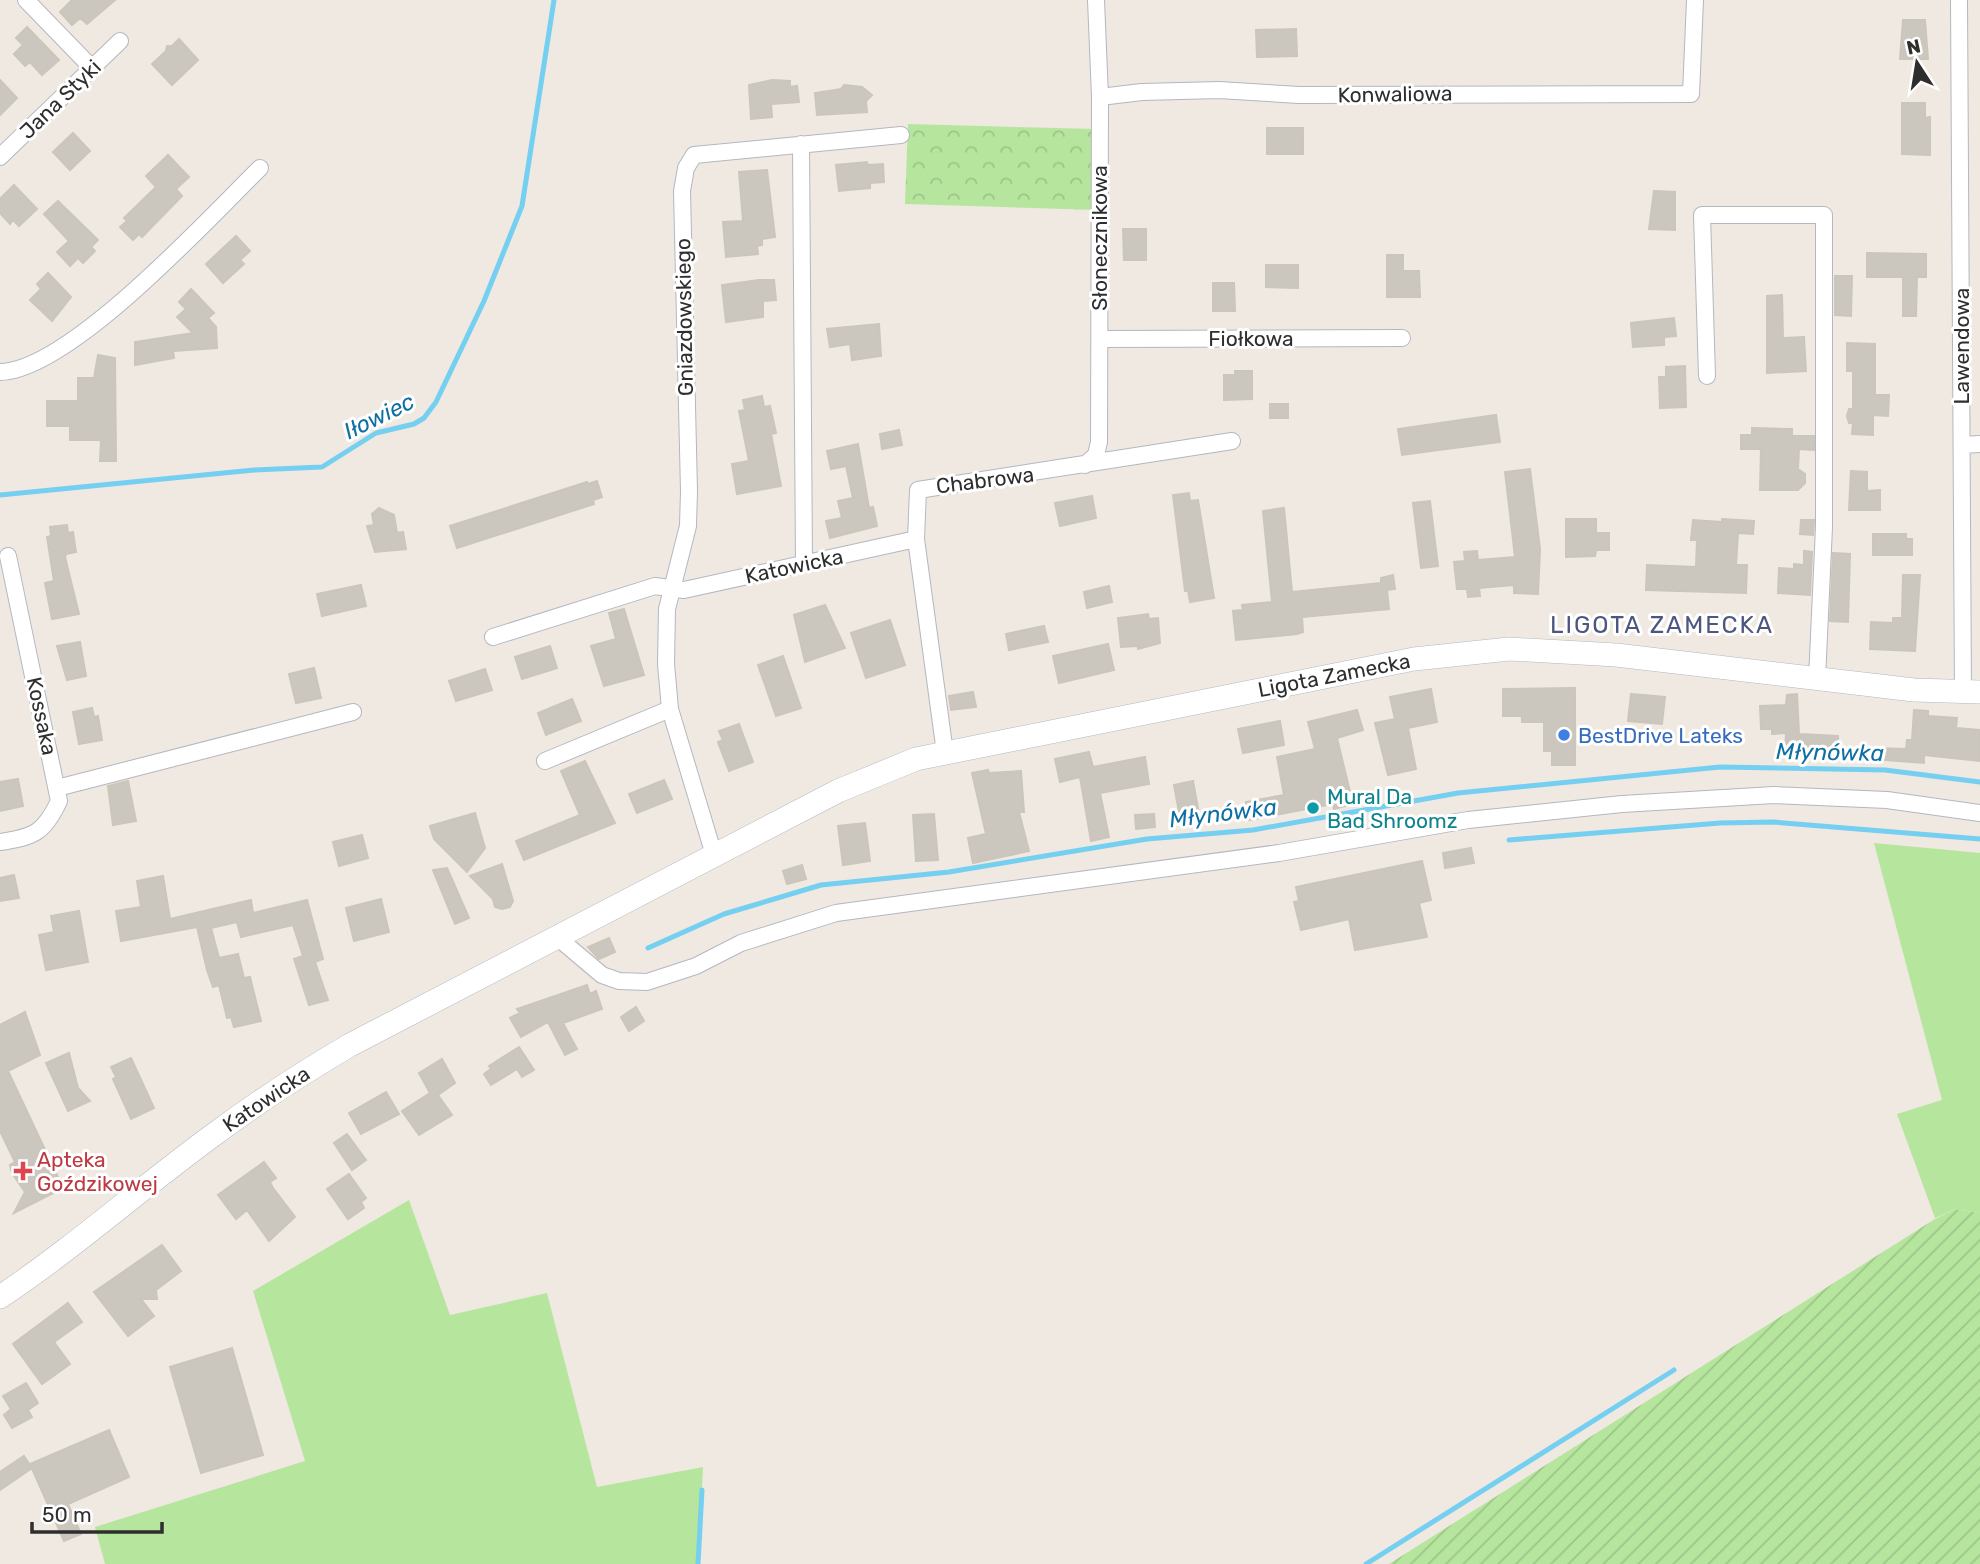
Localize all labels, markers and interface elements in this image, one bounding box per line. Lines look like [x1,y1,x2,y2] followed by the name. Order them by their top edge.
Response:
[1882,28,1952,98] north arrow
[1904,34,1923,60] text: N
[14,54,106,144] street label: Jana Styki
[1337,80,1453,108] street label: Konwaliowa
[1087,165,1112,311] street label: Słonecznikowa
[670,238,698,396] street label: Gniazdowskiego
[1949,288,1974,404] street label: Lawendowa
[1208,326,1294,351] street label: Fiołkowa
[339,387,419,445] water label: Iłowiec
[935,462,1035,498] street label: Chabrowa
[743,543,845,589] street label: Katowicka
[1550,611,1774,639] district label: LIGOTA ZAMECKA
[1256,648,1412,702] street label: Ligota Zamecka
[22,675,62,757] street label: Kossaka
[1578,723,1743,748] place label: BestDrive Lateks
[1556,727,1572,743] marker: BestDrive Lateks
[1776,737,1884,767] water label: Młynówka
[1327,784,1457,833] place label: Mural Da Bad Shroomz
[1168,793,1278,833] water label: Młynówka
[1305,800,1321,816] marker: Mural Da Bad Shroomz
[218,1061,314,1137] street label: Katowicka
[37,1147,158,1196] place label: Apteka Goździkowej
[15,1163,31,1179] marker: Apteka Goździkowej
[32,1490,161,1534] scale bar
[42,1502,92,1527] text: 50 m

